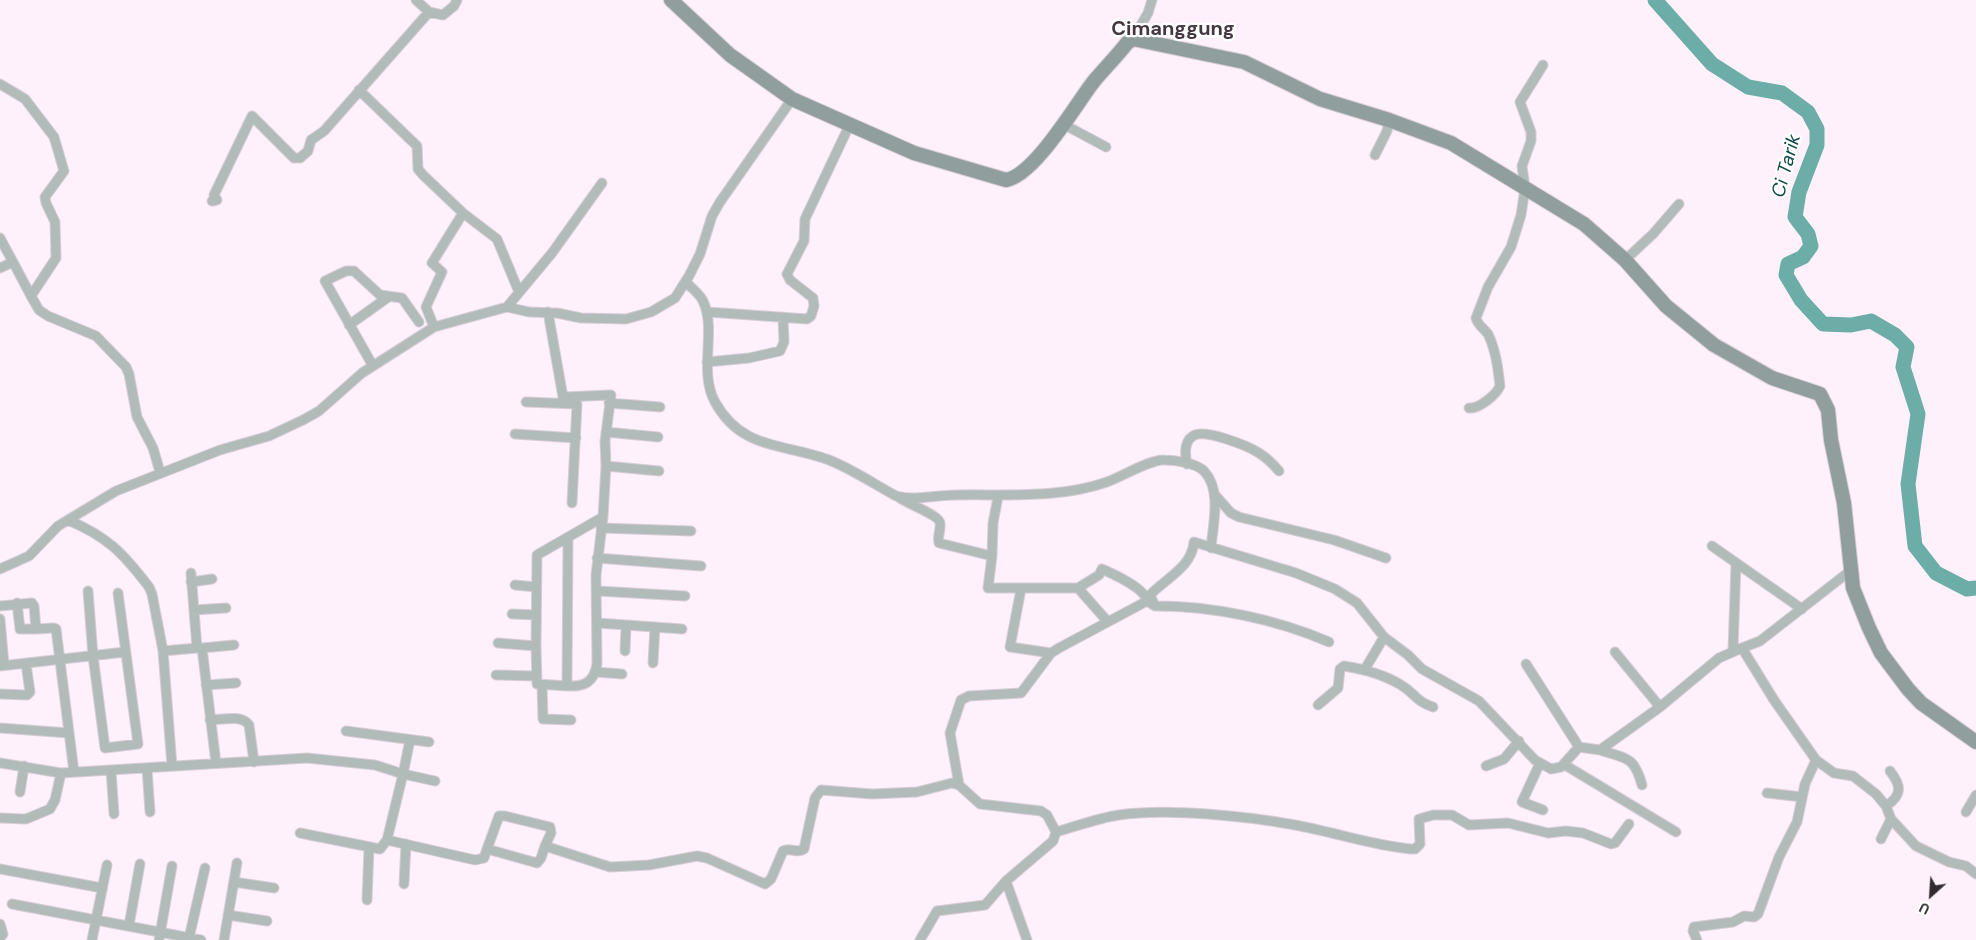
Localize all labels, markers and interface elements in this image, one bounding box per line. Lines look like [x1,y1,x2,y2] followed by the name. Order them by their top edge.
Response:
[1111,18,1235,42] district label: Cimanggung
[1768,132,1806,200] water label: Ci Tarik
[1906,870,1956,920] north arrow
[1916,898,1933,919] text: U

